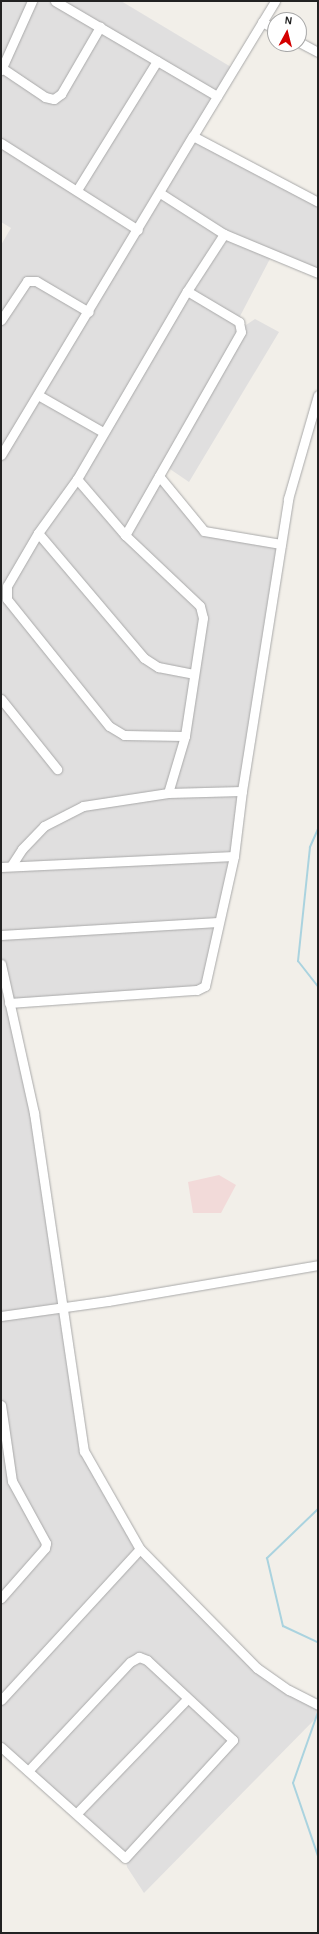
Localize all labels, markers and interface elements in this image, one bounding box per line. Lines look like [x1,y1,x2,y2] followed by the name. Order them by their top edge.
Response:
[267,12,307,52] north arrow
[284,15,293,27] text: N

